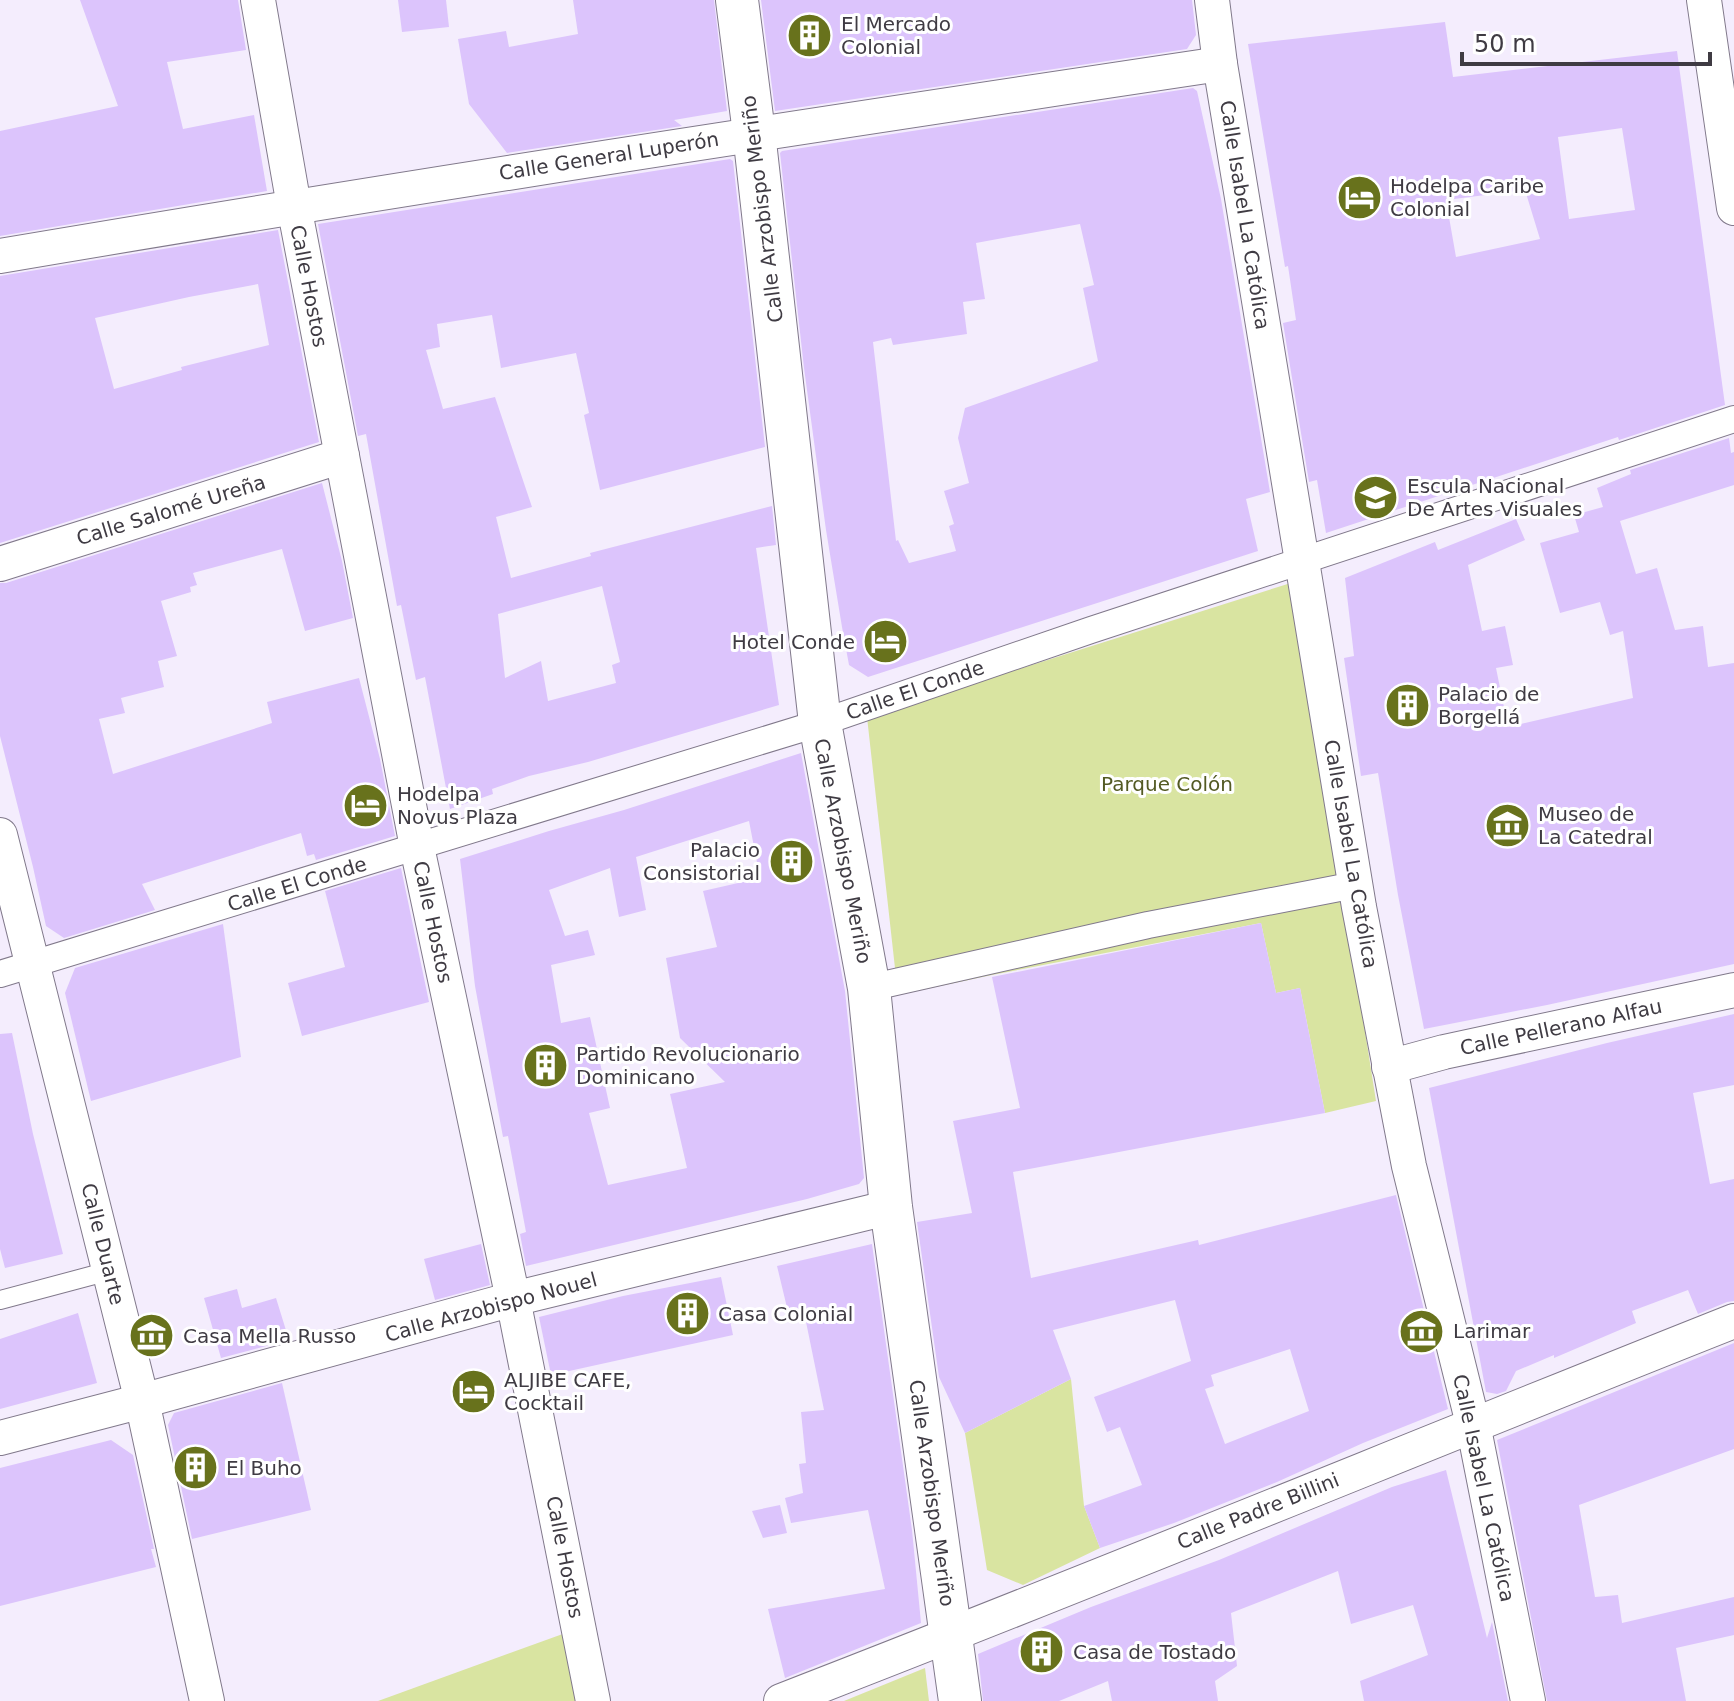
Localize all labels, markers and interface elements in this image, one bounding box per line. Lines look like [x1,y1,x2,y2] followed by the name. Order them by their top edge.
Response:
[786,12,834,60] building icon: El Mercado Colonial
[841,12,951,59] place label: El Mercado Colonial
[1462,16,1710,66] scale bar
[1474,30,1536,58] text: 50 m
[736,94,788,324] street label: Calle Arzobispo Meriño
[1215,99,1275,331] street label: Calle Isabel La Católica
[497,127,721,185] street label: Calle General Luperón
[1335,173,1383,221] hotel icon: Hodelpa Caribe Colonial
[1390,174,1544,221] place label: Hodelpa Caribe Colonial
[285,223,333,349] street label: Calle Hostos
[74,470,268,550] street label: Calle Salomé Ureña
[1352,474,1400,522] school or university icon: Escula Nacional De Artes Visuales
[1407,474,1582,521] place label: Escula Nacional De Artes Visuales
[862,618,910,666] hotel icon: Hotel Conde
[732,630,855,654] place label: Hotel Conde
[843,655,987,725] street label: Calle El Conde
[1383,681,1431,729] building icon: Palacio de Borgellá
[1438,682,1539,729] place label: Palacio de Borgellá
[809,736,877,966] street label: Calle Arzobispo Meriño
[1319,738,1383,970] street label: Calle Isabel La Católica
[1101,772,1233,796] park label: Parque Colón
[342,782,390,830] hotel icon: Hodelpa Novus Plaza
[397,782,518,829] place label: Hodelpa Novus Plaza
[1483,801,1531,849] museum icon: Museo de La Catedral
[1538,802,1653,849] place label: Museo de La Catedral
[643,838,760,885] place label: Palacio Consistorial
[767,838,815,886] building icon: Palacio Consistorial
[224,851,370,917] street label: Calle El Conde
[408,859,458,985] street label: Calle Hostos
[1458,994,1664,1060] street label: Calle Pellerano Alfau
[521,1041,569,1089] building icon: Partido Revolucionario Dominicano
[576,1042,800,1089] place label: Partido Revolucionario Dominicano
[76,1181,130,1307] street label: Calle Duarte
[382,1267,600,1347] street label: Calle Arzobispo Nouel
[663,1290,711,1338] building icon: Casa Colonial
[718,1302,853,1326] place label: Casa Colonial
[1398,1307,1446,1355] museum icon: Larimar
[128,1312,176,1360] museum icon: Casa Mella Russo
[1453,1319,1531,1343] place label: Larimar
[183,1324,356,1348] place label: Casa Mella Russo
[449,1367,497,1415] hotel icon: ALJIBE CAFE, Cocktail
[504,1368,631,1415] place label: ALJIBE CAFE, Cocktail
[1448,1372,1520,1604] street label: Calle Isabel La Católica
[904,1378,960,1608] street label: Calle Arzobispo Meriño
[171,1444,219,1492] building icon: El Buho
[226,1456,302,1480] place label: El Buho
[1173,1468,1343,1554] street label: Calle Padre Billini
[541,1494,589,1620] street label: Calle Hostos
[1018,1628,1066,1676] building icon: Casa de Tostado
[1073,1640,1236,1664] place label: Casa de Tostado

